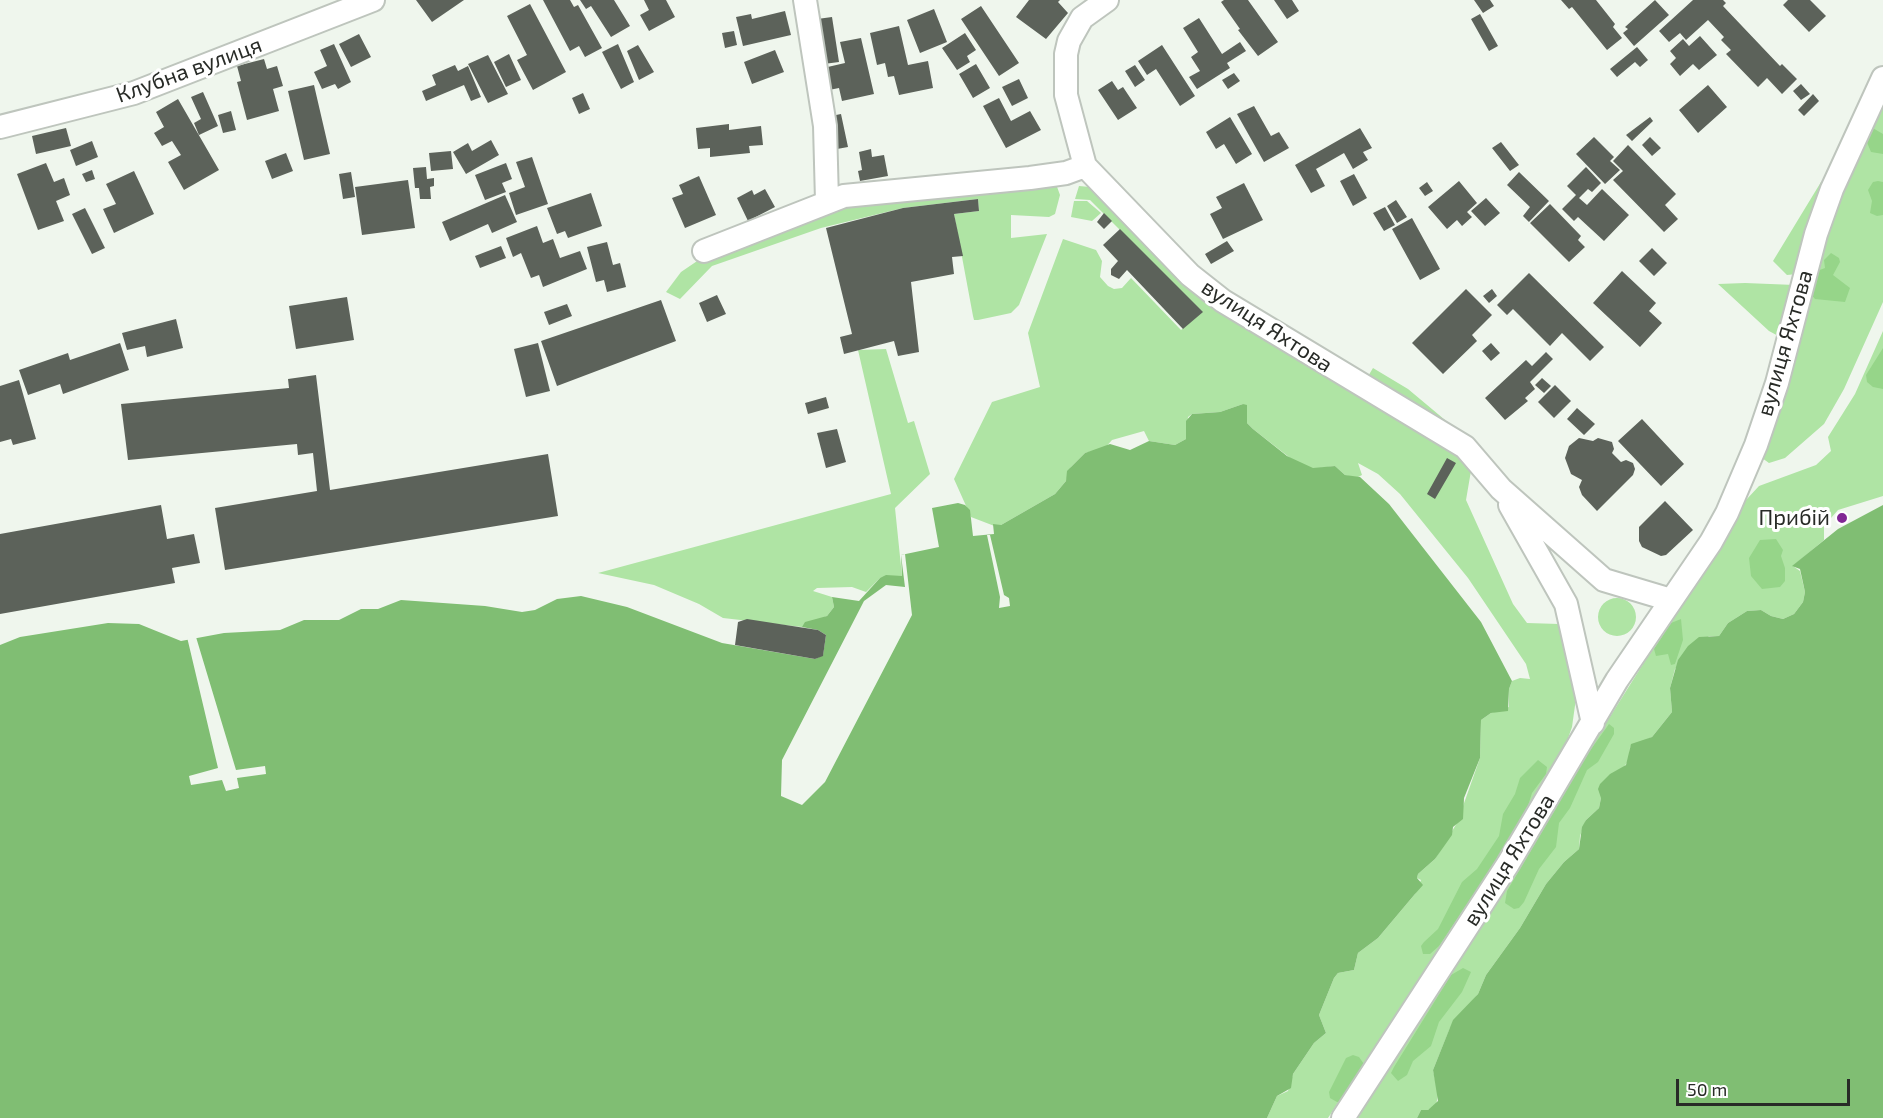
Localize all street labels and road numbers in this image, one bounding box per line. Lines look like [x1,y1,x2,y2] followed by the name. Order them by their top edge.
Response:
[113,31,265,109] street label: Клубна вулиця
[1752,267,1818,419] street label: вулиця Яхтова
[1197,274,1337,378] street label: вулиця Яхтова
[1458,789,1560,931] street label: вулиця Яхтова

